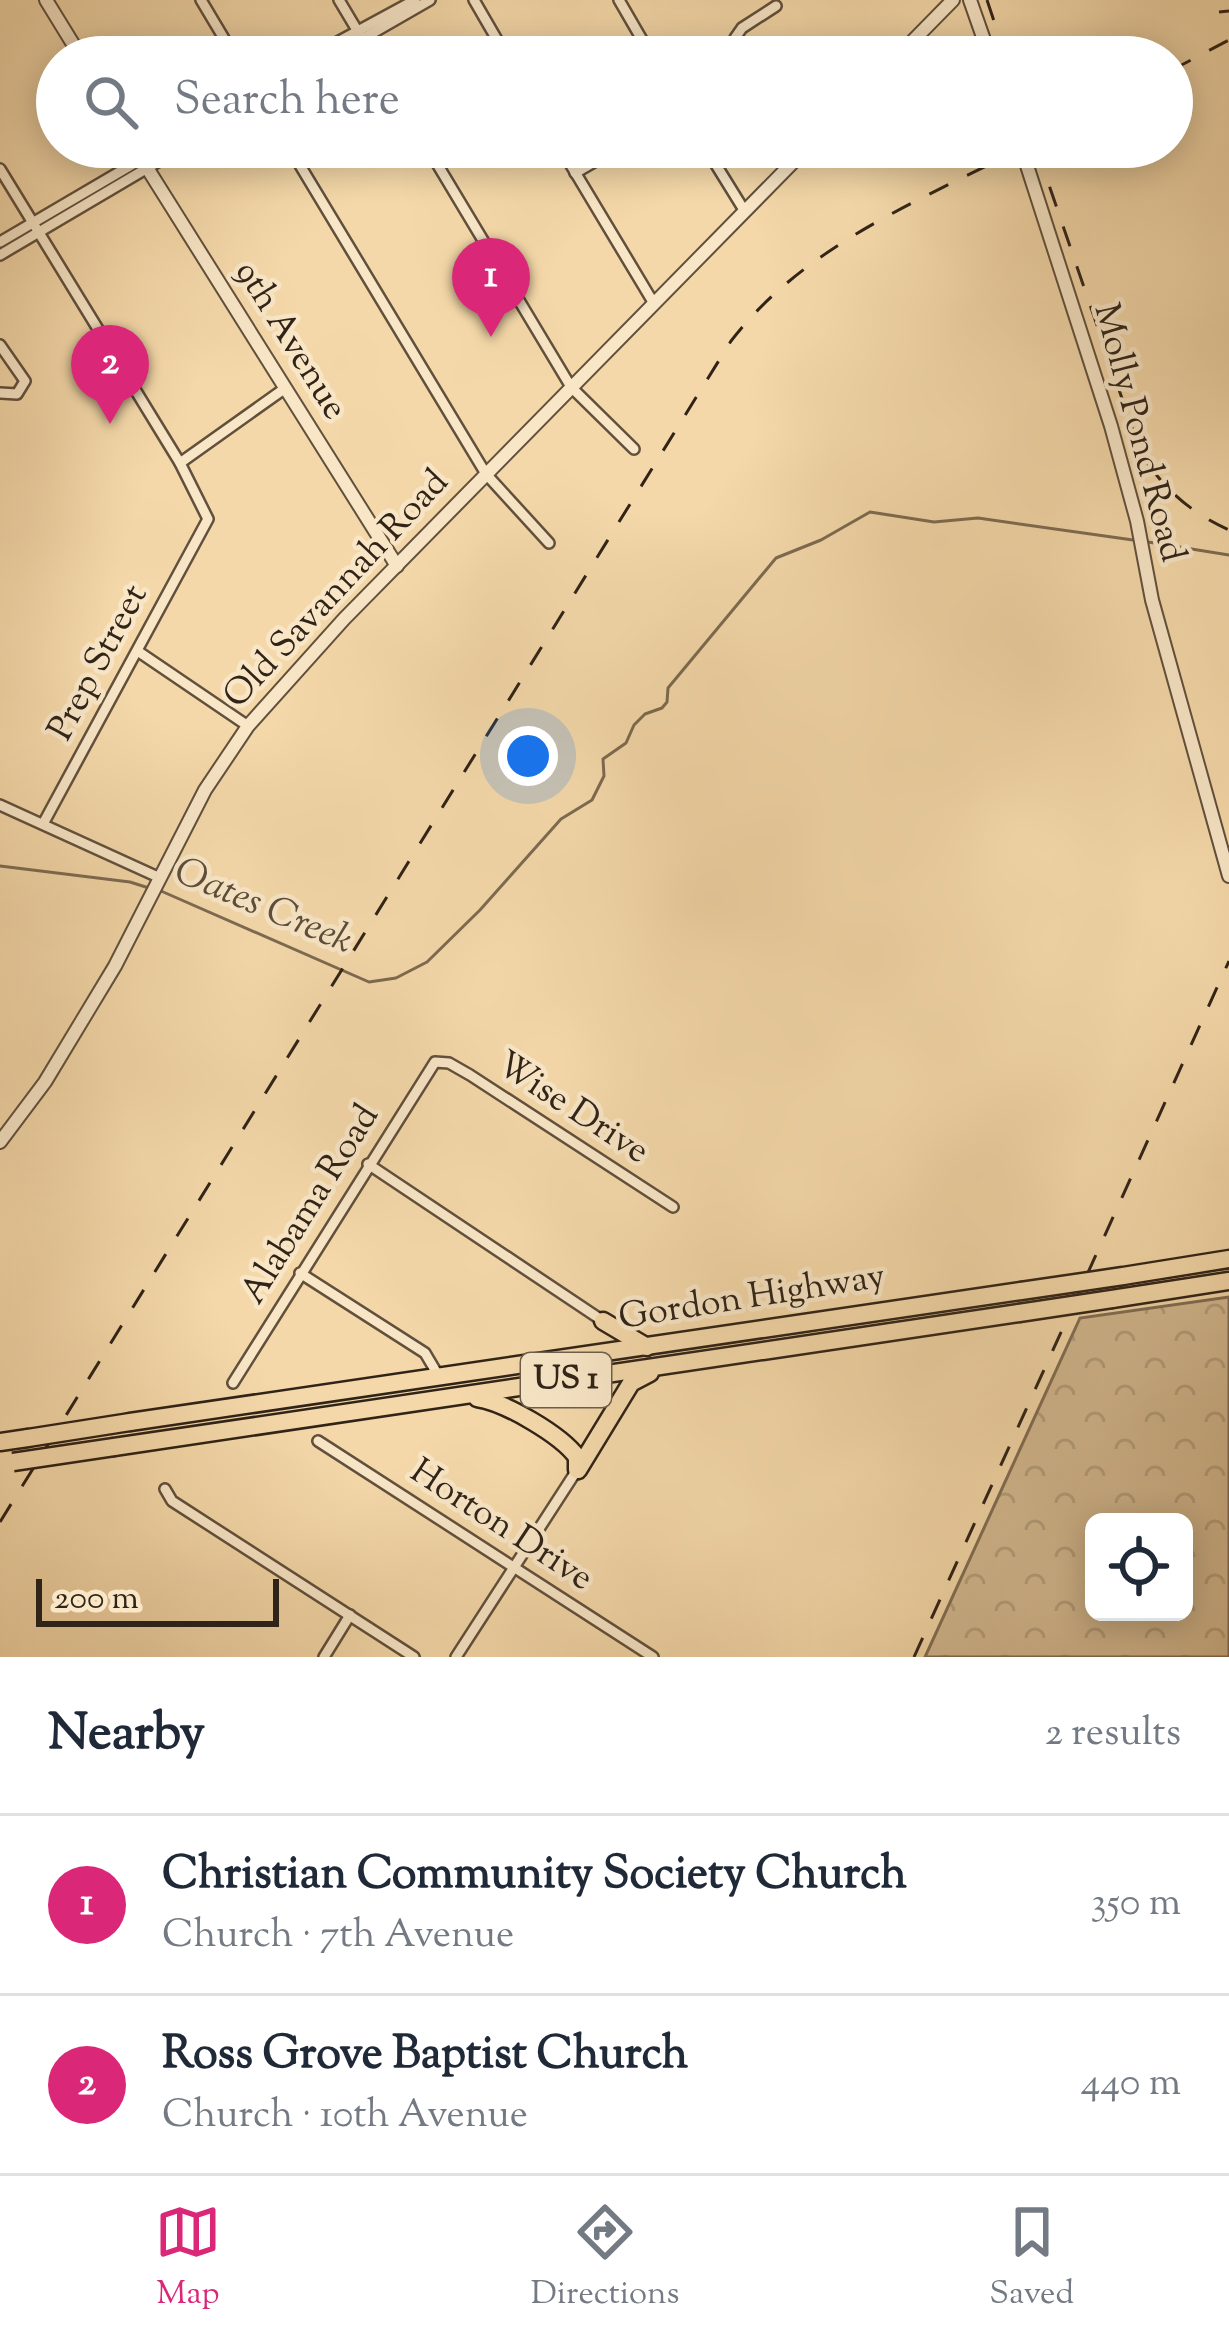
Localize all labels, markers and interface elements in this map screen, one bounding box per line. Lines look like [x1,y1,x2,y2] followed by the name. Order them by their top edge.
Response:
[36,36,1193,168] search box
[78,69,144,135] icon: search
[174,70,400,135] text: Search here
[452,238,530,337] pin: 1
[221,251,359,431] street label: 9th Avenue
[1079,298,1197,568] street label: Molly Pond Road
[71,325,149,424] pin: 2
[212,459,462,721] street label: Old Savannah Road
[36,576,162,750] street label: Prep Street
[498,726,558,786] your location
[165,845,361,971] water label: Oates Creek
[485,1040,659,1178] street label: Wise Drive
[229,1095,393,1315] street label: Alabama Road
[615,1251,889,1345] street label: Gordon Highway
[521,1353,611,1407] road number: US 1
[399,1447,603,1605] street label: Horton Drive
[1085,1513,1193,1621] map controls
[1085,1513,1193,1621] button: locate
[36,1573,279,1626] scale bar
[54,1576,139,1624] text: 200 m
[48,1699,205,1772] text: Nearby
[1045,1707,1181,1763] text: 2 results
[162,1844,907,1909] text: Christian Community Society Church
[80,1877,94,1933] text: 1
[1091,1877,1181,1933] text: 350 m
[162,1909,514,1965] text: Church · 7th Avenue
[162,2024,688,2089] text: Ross Grove Baptist Church
[78,2057,96,2113] text: 2
[1081,2057,1181,2113] text: 440 m
[162,2089,528,2145] text: Church · 10th Avenue
[155,2199,221,2319] tab: Map
[531,2199,680,2319] tab: Directions
[989,2199,1074,2319] tab: Saved

